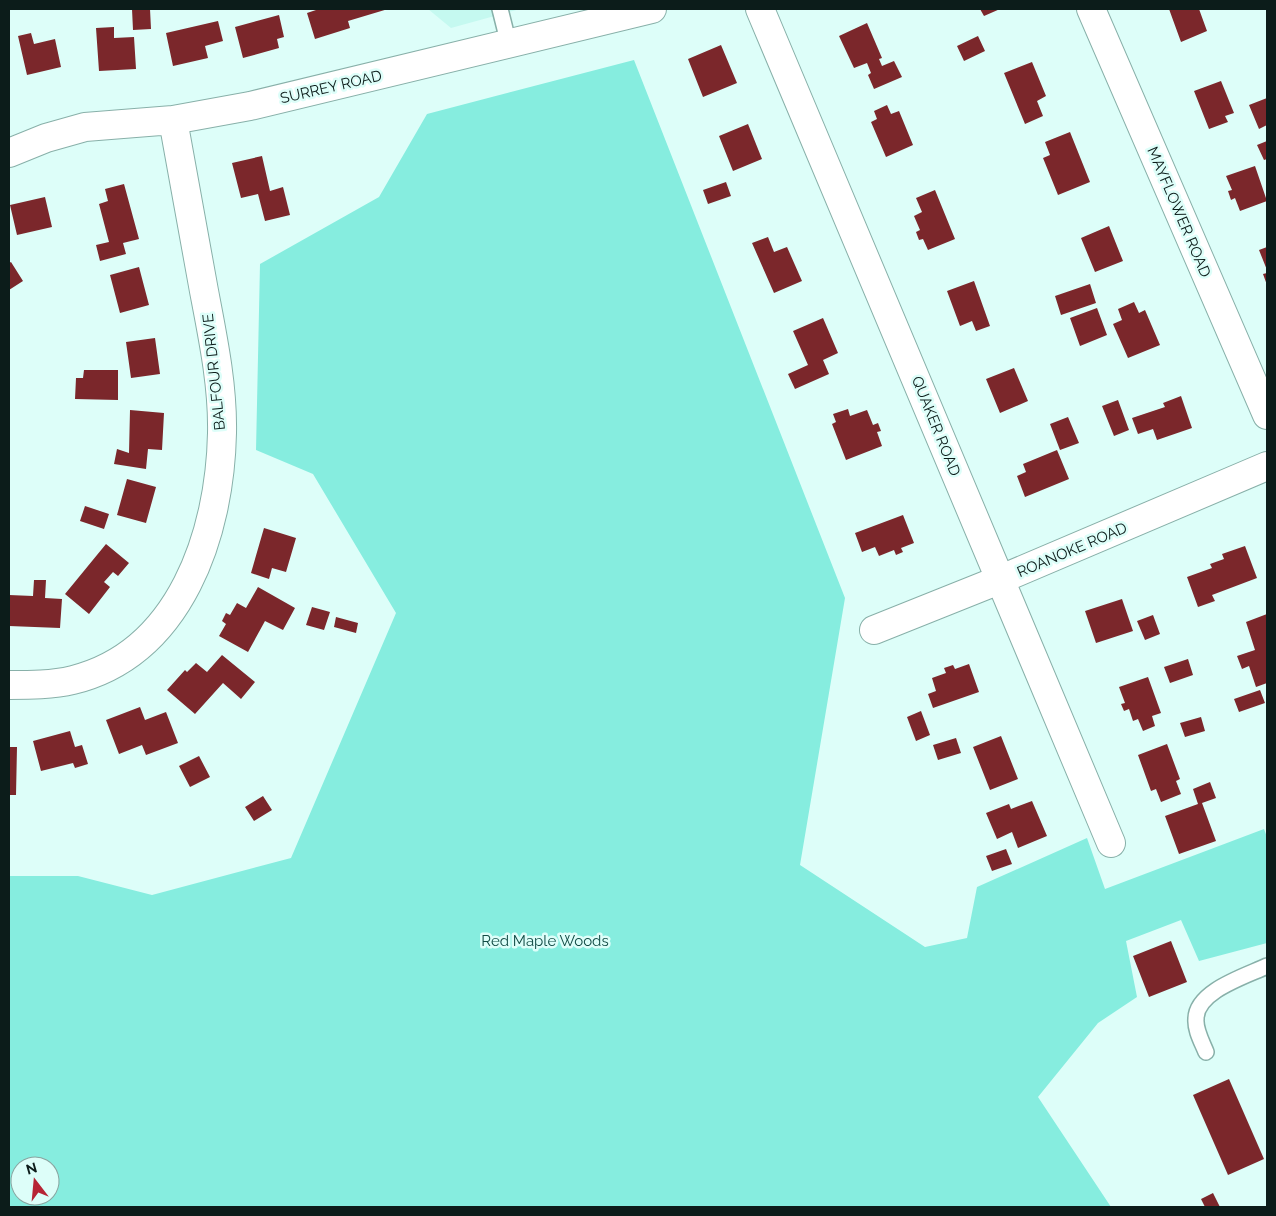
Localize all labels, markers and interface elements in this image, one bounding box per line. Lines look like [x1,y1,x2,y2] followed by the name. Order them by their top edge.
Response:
[278,67,384,107] street label: SURREY ROAD
[1143,144,1215,280] street label: MAYFLOWER ROAD
[199,313,229,431] street label: BALFOUR DRIVE
[908,373,964,479] street label: QUAKER ROAD
[1014,519,1130,581] street label: ROANOKE ROAD
[481,932,609,950] park label: Red Maple Woods
[10,1156,60,1206] north arrow
[24,1159,39,1178] text: N

